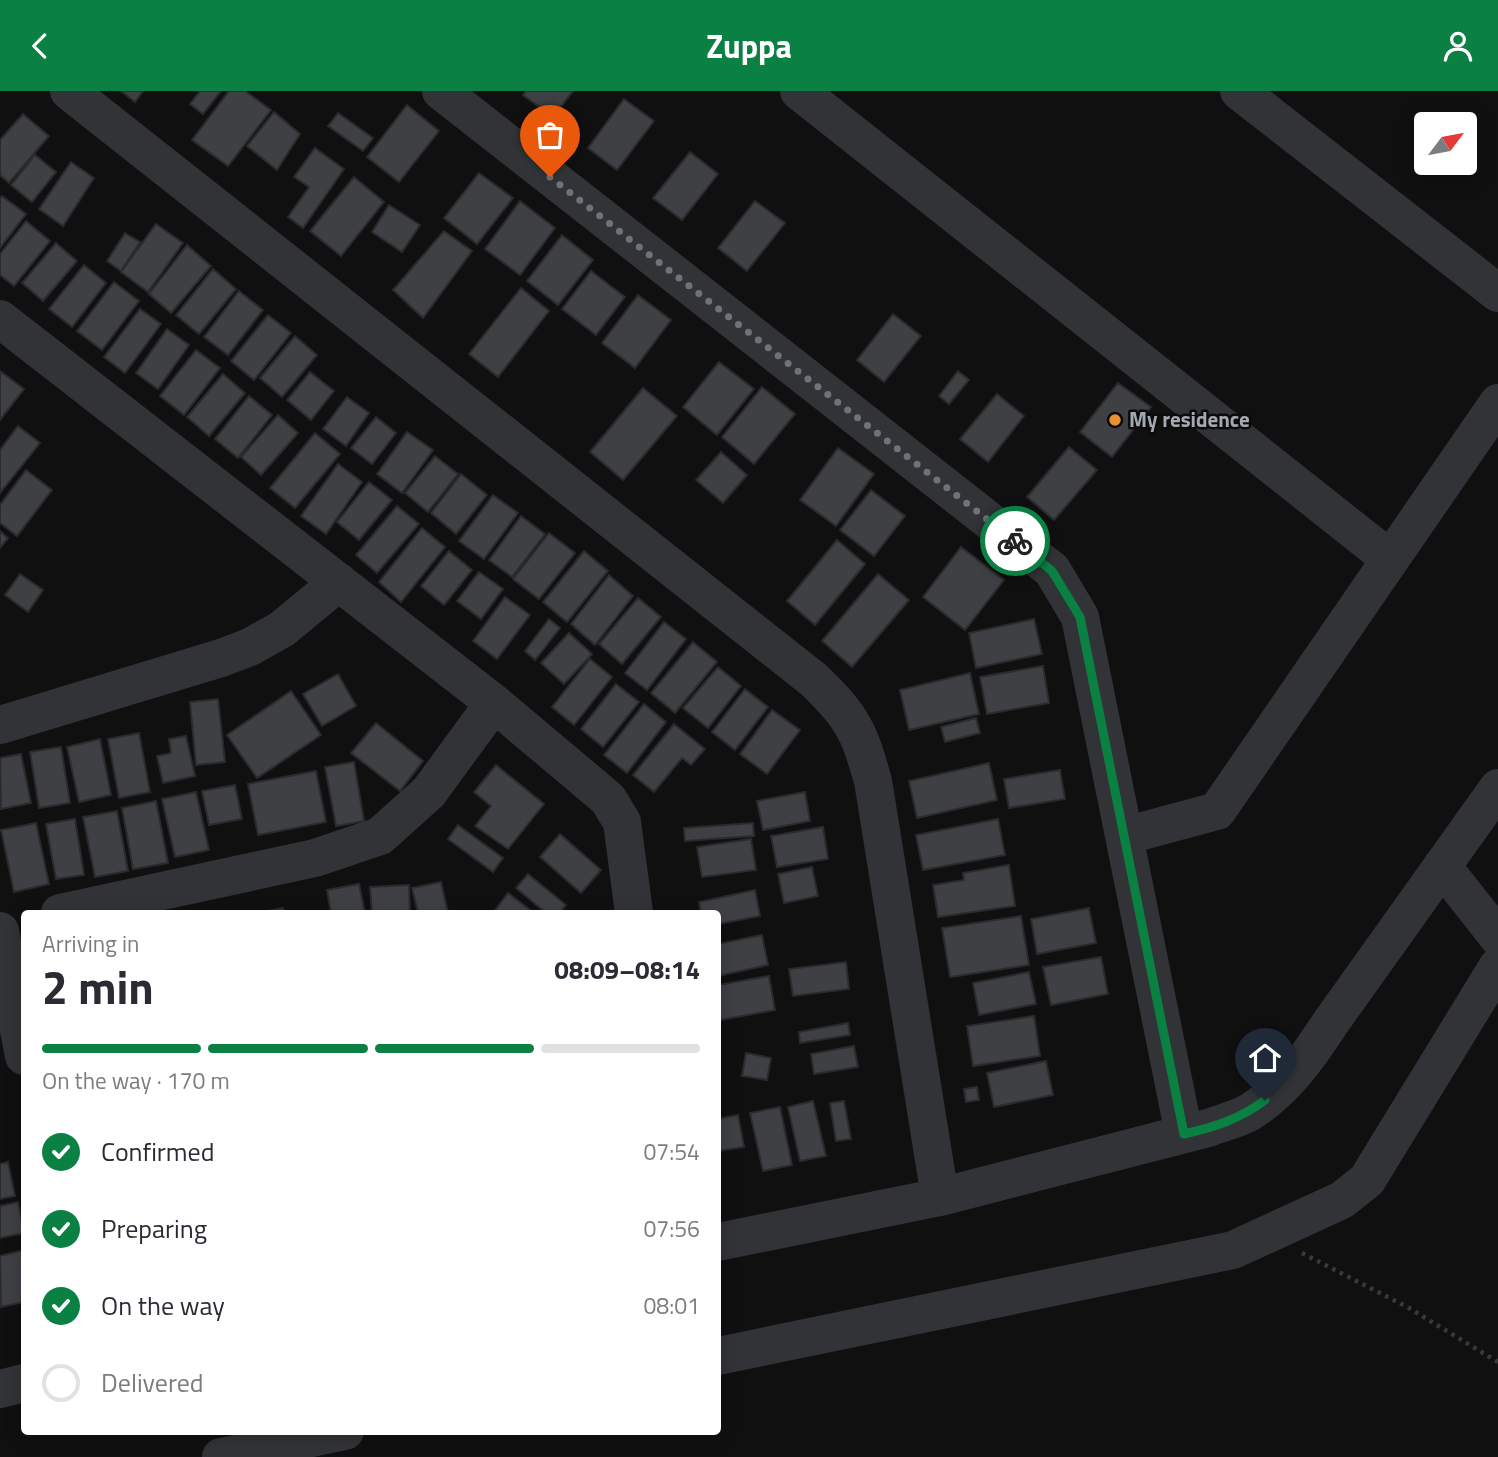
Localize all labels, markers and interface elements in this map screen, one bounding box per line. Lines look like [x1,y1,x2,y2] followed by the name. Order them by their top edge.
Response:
[706,22,792,70] text: Zuppa
[21,27,59,65] icon: back
[1439,27,1477,65] icon: person
[520,105,580,177] pin
[1414,112,1477,175] north arrow
[1414,112,1477,175] map controls
[531,116,569,154] icon: bag
[1129,403,1250,435] place label: My residence
[1107,412,1123,428] marker: My residence
[980,506,1050,576] courier
[996,522,1034,560] icon: bike
[42,926,139,961] text: Arriving in
[554,950,700,989] text: 08:09–08:14
[42,952,154,1022] text: 2 min
[1235,1028,1295,1100] pin
[1246,1039,1284,1077] icon: home
[42,1063,230,1098] text: On the way · 170 m
[101,1132,215,1171] text: Confirmed
[42,1133,80,1171] icon: check
[643,1134,700,1169] text: 07:54
[101,1209,207,1248] text: Preparing
[42,1210,80,1248] icon: check
[643,1211,700,1246] text: 07:56
[101,1286,225,1325] text: On the way
[42,1287,80,1325] icon: check
[643,1288,700,1323] text: 08:01
[101,1363,204,1402] text: Delivered

